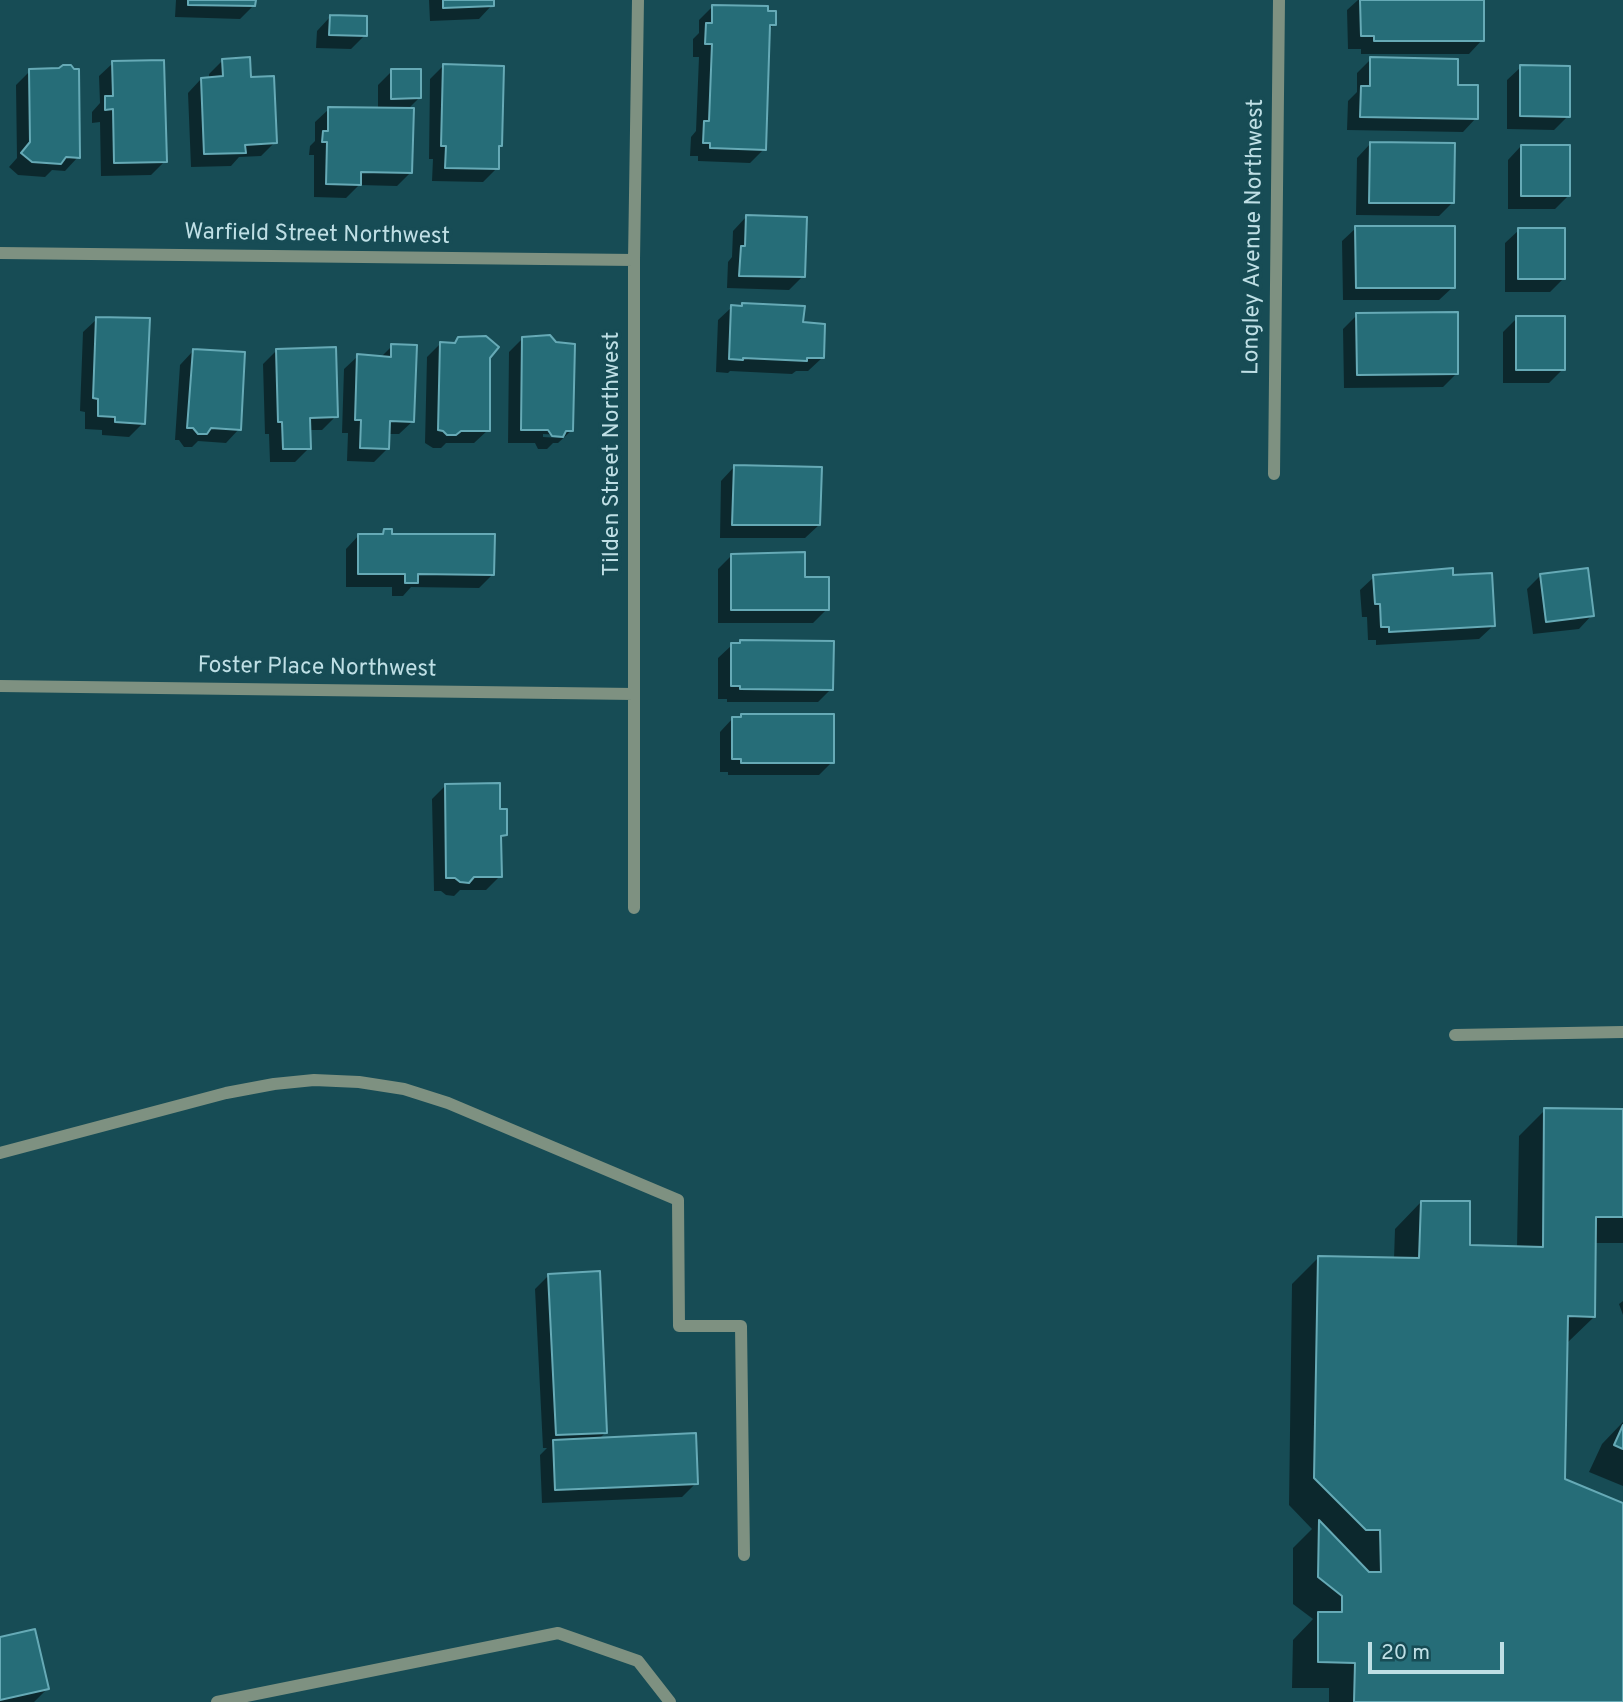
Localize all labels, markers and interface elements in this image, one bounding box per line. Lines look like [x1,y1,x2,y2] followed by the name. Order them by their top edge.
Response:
[1239,99,1271,375] street label: Longley Avenue Northwest
[184,220,450,252] street label: Warfield Street Northwest
[599,332,627,576] street label: Tilden Street Northwest
[197,653,437,685] street label: Foster Place Northwest
[1371,1628,1508,1672] scale bar
[1381,1640,1430,1667] text: 20 m

